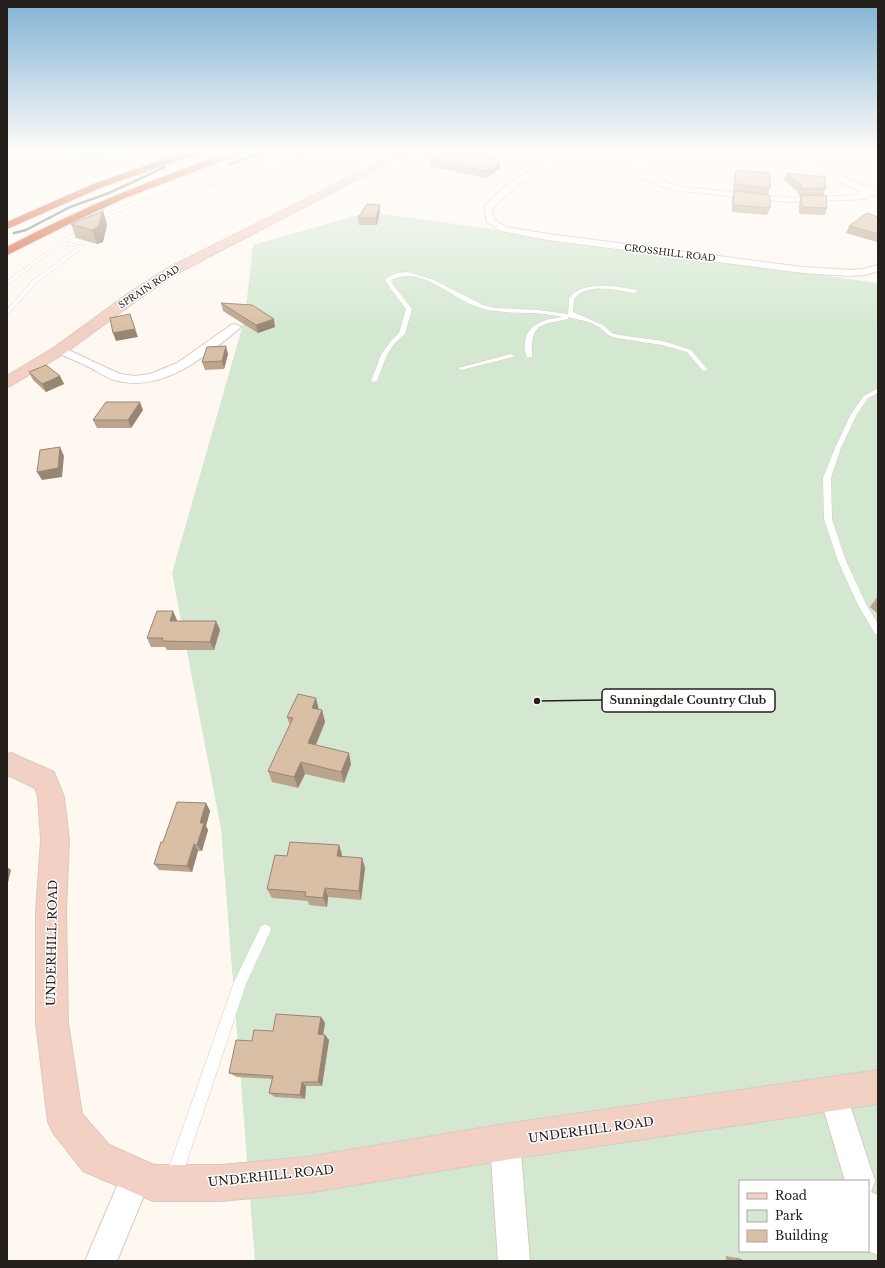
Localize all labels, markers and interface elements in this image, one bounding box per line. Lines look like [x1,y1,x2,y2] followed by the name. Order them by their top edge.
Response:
[624,241,716,264] street label: CROSSHILL ROAD
[116,263,181,310] street label: SPRAIN ROAD
[602,689,775,712] callout: Sunningdale Country Club
[610,693,766,707] text: Sunningdale Country Club
[43,880,60,1006] street label: UNDERHILL ROAD
[527,1113,655,1146] street label: UNDERHILL ROAD
[207,1161,335,1190] street label: UNDERHILL ROAD
[739,1180,869,1252] legend
[775,1188,807,1203] text: Road
[775,1208,803,1223] text: Park
[775,1228,829,1243] text: Building

